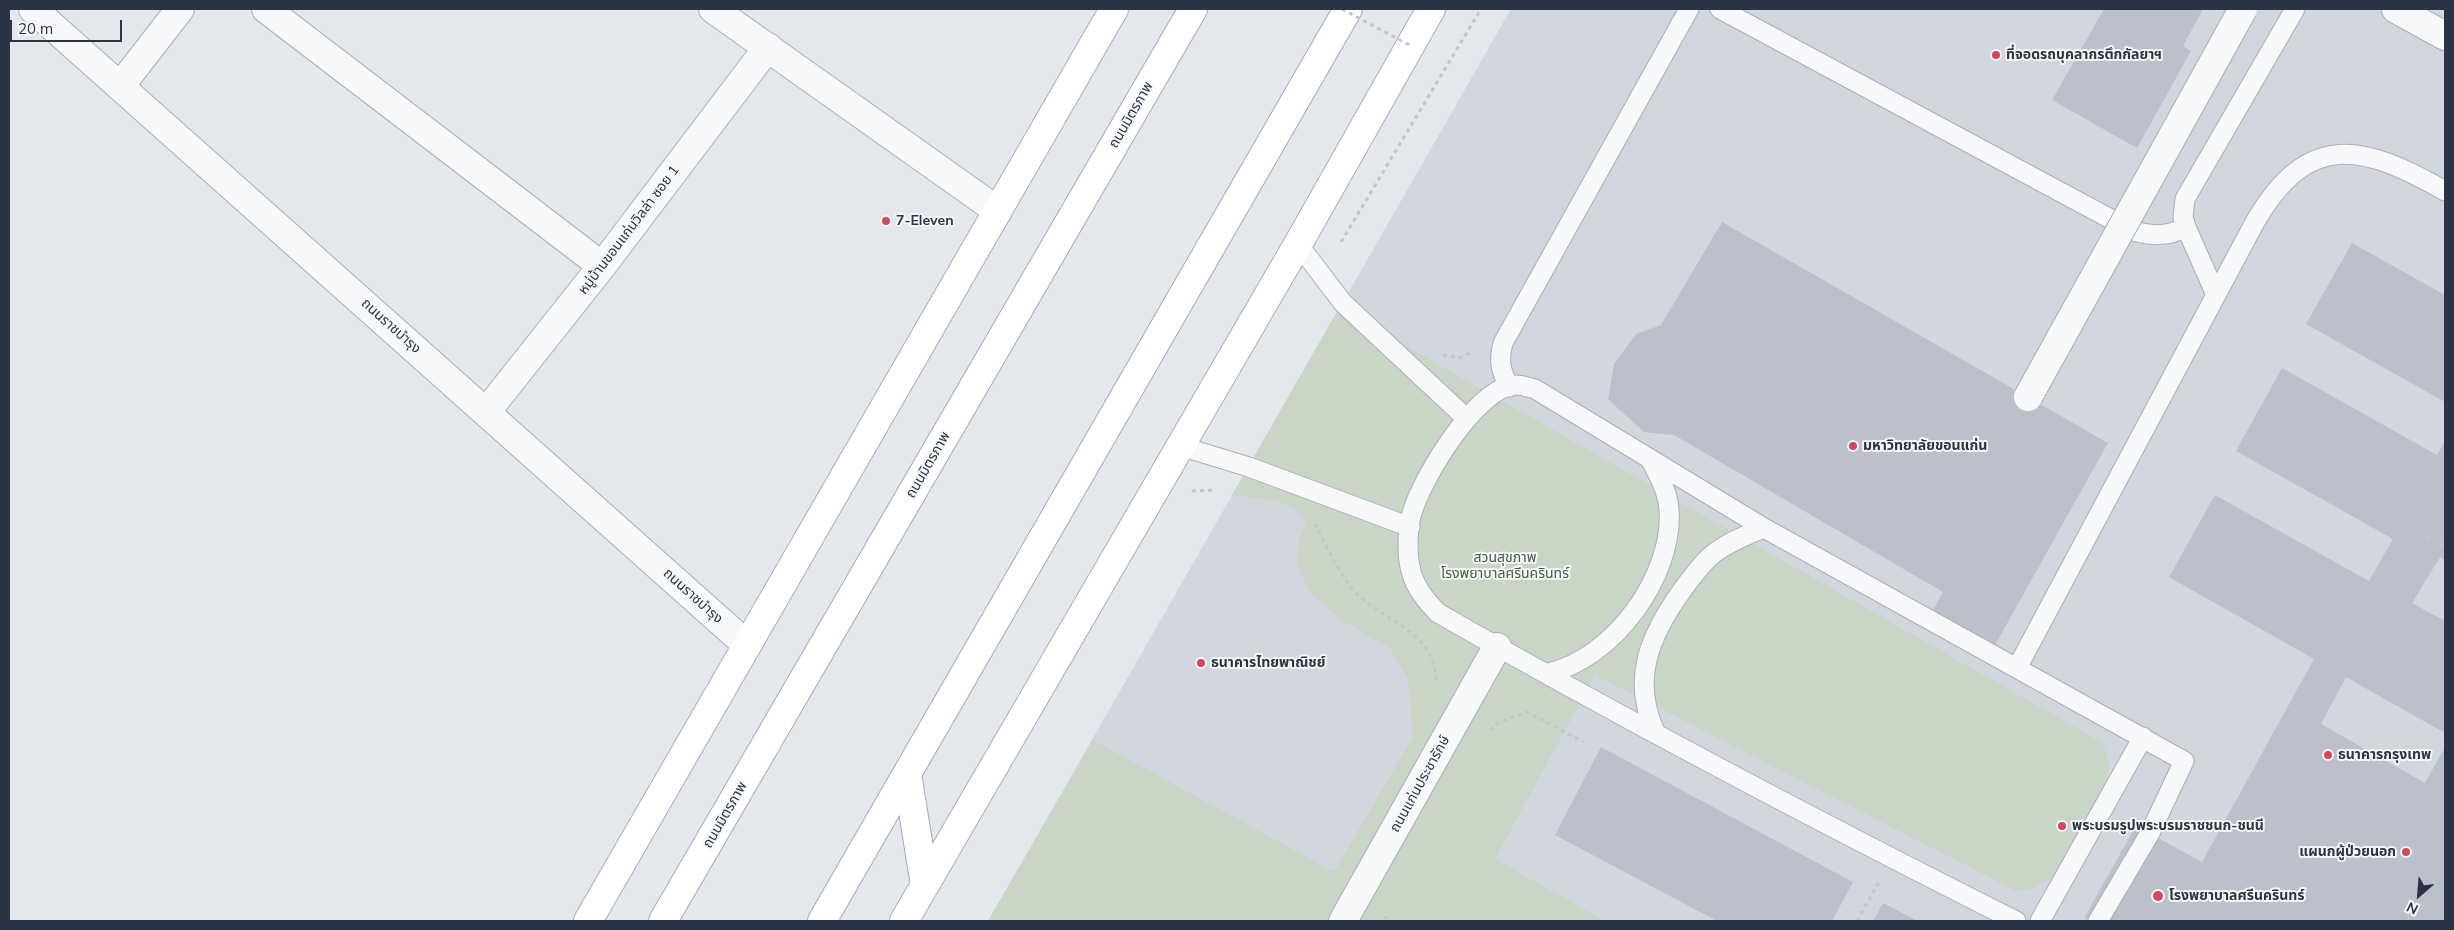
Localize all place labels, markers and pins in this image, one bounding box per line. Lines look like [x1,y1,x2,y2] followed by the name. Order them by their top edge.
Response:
[2006,47,2162,63] place label: ที่จอดรถบุคลากรตึกกัลยาฯ
[1990,49,2002,61] marker: ที่จอดรถบุคลากรตึกกัลยาฯ
[896,213,954,229] place label: 7-Eleven
[880,215,892,227] marker: 7-Eleven
[1863,438,1987,454] place label: มหาวิทยาลัยขอนแก่น
[1847,440,1859,452] marker: มหาวิทยาลัยขอนแก่น
[1211,655,1325,671] place label: ธนาคารไทยพาณิชย์
[1195,657,1207,669] marker: ธนาคารไทยพาณิชย์
[2338,747,2431,763] place label: ธนาคารกรุงเทพ
[2322,749,2334,761] marker: ธนาคารกรุงเทพ
[2072,818,2264,834] place label: พระบรมรูปพระบรมราชชนก-ชนนี
[2056,820,2068,832] marker: พระบรมรูปพระบรมราชชนก-ชนนี
[2299,844,2396,860] place label: แผนกผู้ป่วยนอก
[2400,846,2412,858] marker: แผนกผู้ป่วยนอก
[2169,888,2305,904] place label: โรงพยาบาลศรีนครินทร์
[2151,889,2165,903] marker: โรงพยาบาลศรีนครินทร์

